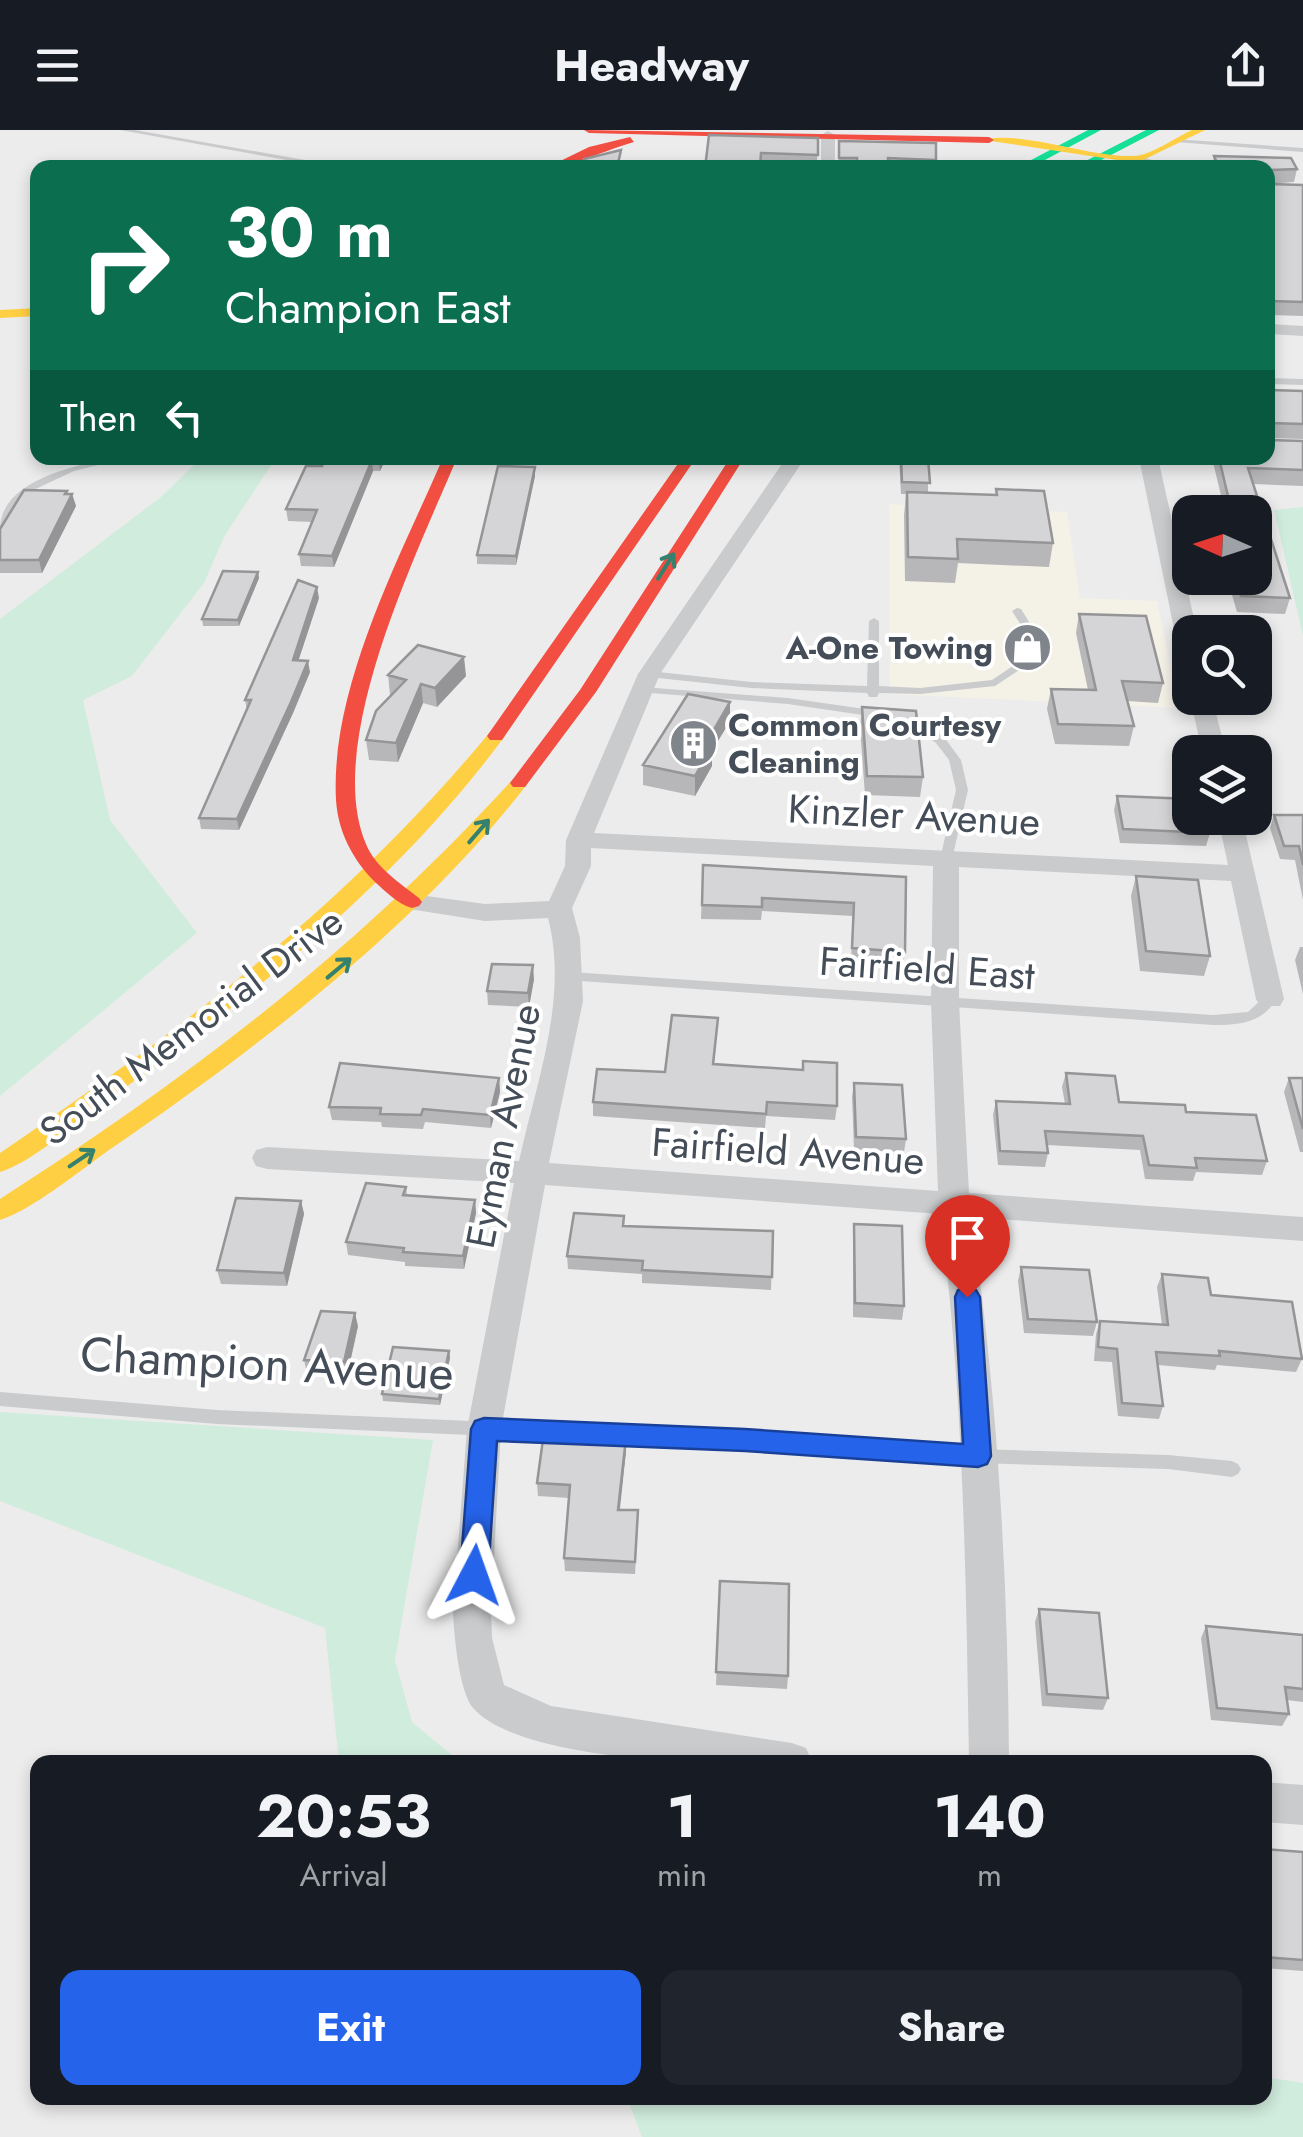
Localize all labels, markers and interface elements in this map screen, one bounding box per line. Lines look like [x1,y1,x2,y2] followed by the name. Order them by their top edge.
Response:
[554,33,749,98] text: Headway
[30,38,85,93] icon: menu
[1218,38,1273,93] icon: share
[225,182,393,283] text: 30 m
[60,200,190,330] icon: right
[225,275,511,340] text: Champion East
[60,390,137,445] text: Then
[157,390,212,445] icon: left
[1172,495,1272,595] north arrow
[1172,495,1272,835] map controls
[656,552,677,581] one-way arrow
[1172,615,1272,715] button: search
[1002,622,1054,674] shop icon: A-One Towing
[785,625,993,671] place label: A-One Towing
[728,702,1001,785] place label: Common Courtesy Cleaning
[667,717,719,769] building icon: Common Courtesy Cleaning
[1172,735,1272,835] button: layers
[786,779,1042,851] street label: Kinzler Avenue
[468,819,491,844] one-way arrow
[27,892,355,1160] street label: South Memorial Drive
[817,932,1037,1004] street label: Fairfield East
[326,957,352,979] one-way arrow
[451,999,555,1253] street label: Eyman Avenue
[650,1113,926,1189] street label: Fairfield Avenue
[67,1147,95,1168] one-way arrow
[925,1195,1010,1298] pin
[940,1210,995,1265] icon: arrive
[79,1319,455,1408] street label: Champion Avenue
[422,1523,526,1627] position arrow
[256,1773,431,1860] text: 20:53
[667,1773,697,1860] text: 1
[934,1773,1046,1860] text: 140
[299,1852,388,1898] text: Arrival
[657,1852,707,1898] text: min
[977,1852,1002,1898] text: m
[60,1970,641,2085] button: Exit
[661,1970,1242,2085] button: Share

